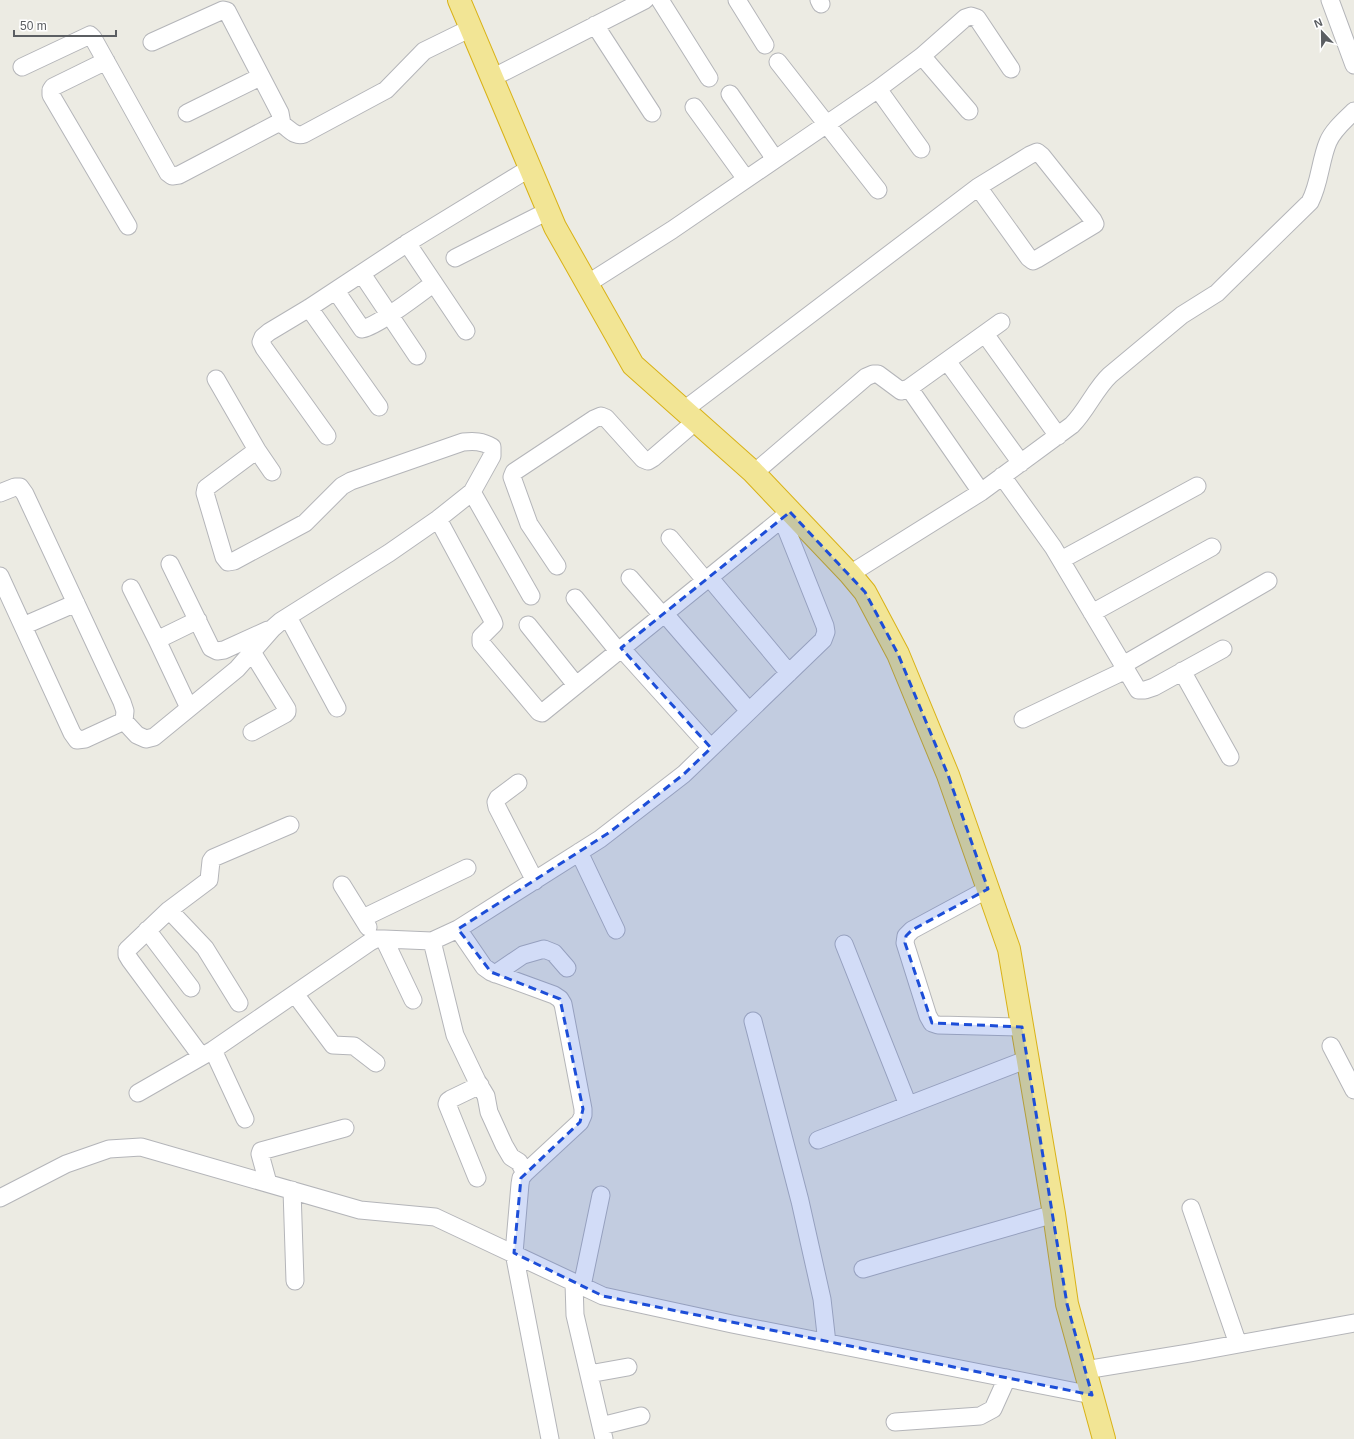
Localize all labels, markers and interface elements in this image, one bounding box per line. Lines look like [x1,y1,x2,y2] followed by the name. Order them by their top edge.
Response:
[14,12,116,38] scale bar
[1302,12,1342,52] north arrow
[1312,16,1324,30] text: N
[20,19,47,33] text: 50 m

